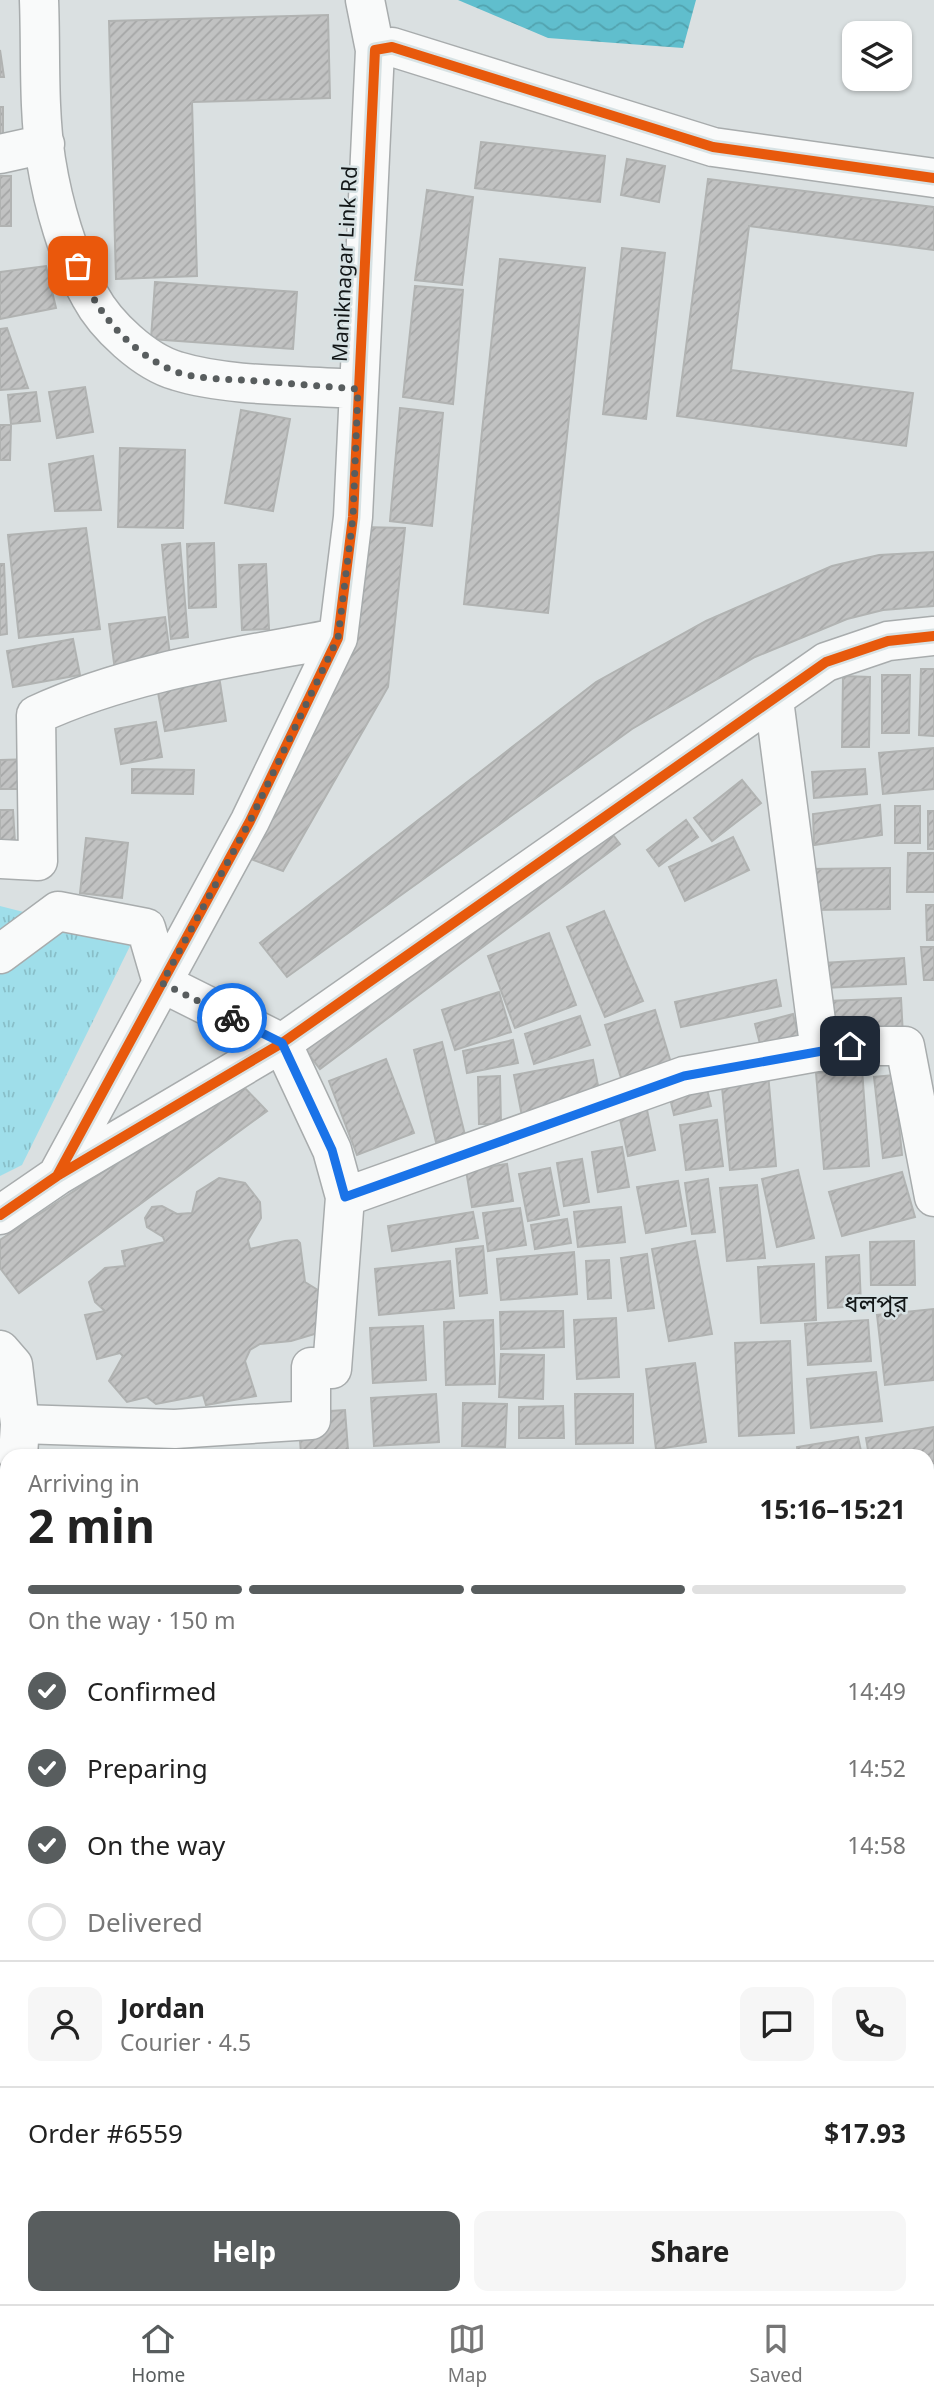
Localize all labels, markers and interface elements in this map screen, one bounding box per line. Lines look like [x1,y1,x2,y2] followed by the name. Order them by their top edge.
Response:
[842,21,912,91] map controls
[842,21,912,91] button: layers
[325,165,363,363] street label: Maniknagar Link Rd
[48,236,108,296] pin
[59,247,97,285] icon: bag
[197,983,267,1053] courier
[213,999,251,1037] icon: bike
[820,1016,880,1076] pin
[831,1027,869,1065] icon: home
[844,1286,908,1319] district label: ধলপুর
[28,1467,140,1499] text: Arriving in
[759,1491,906,1527] text: 15:16–15:21
[28,1494,155,1556] text: 2 min
[28,1604,235,1636] text: On the way · 150 m
[28,1672,66,1710] icon: check
[87,1673,217,1709] text: Confirmed
[847,1675,906,1707] text: 14:49
[28,1749,66,1787] icon: check
[87,1750,208,1786] text: Preparing
[847,1752,906,1784] text: 14:52
[28,1826,66,1864] icon: check
[87,1827,225,1863] text: On the way
[847,1829,906,1861] text: 14:58
[87,1904,203,1940] text: Delivered
[28,1987,102,2061] button: person
[740,1987,814,2061] button: chat
[832,1987,906,2061] button: phone
[120,1990,205,2026] text: Jordan
[120,2026,251,2058] text: Courier · 4.5
[28,2115,183,2151] text: Order #6559
[824,2115,906,2151] text: $17.93
[28,2211,460,2291] button: Help
[474,2211,906,2291] button: Share
[131,2320,185,2388] tab: Home
[448,2320,487,2388] tab: Map
[750,2320,803,2388] tab: Saved

